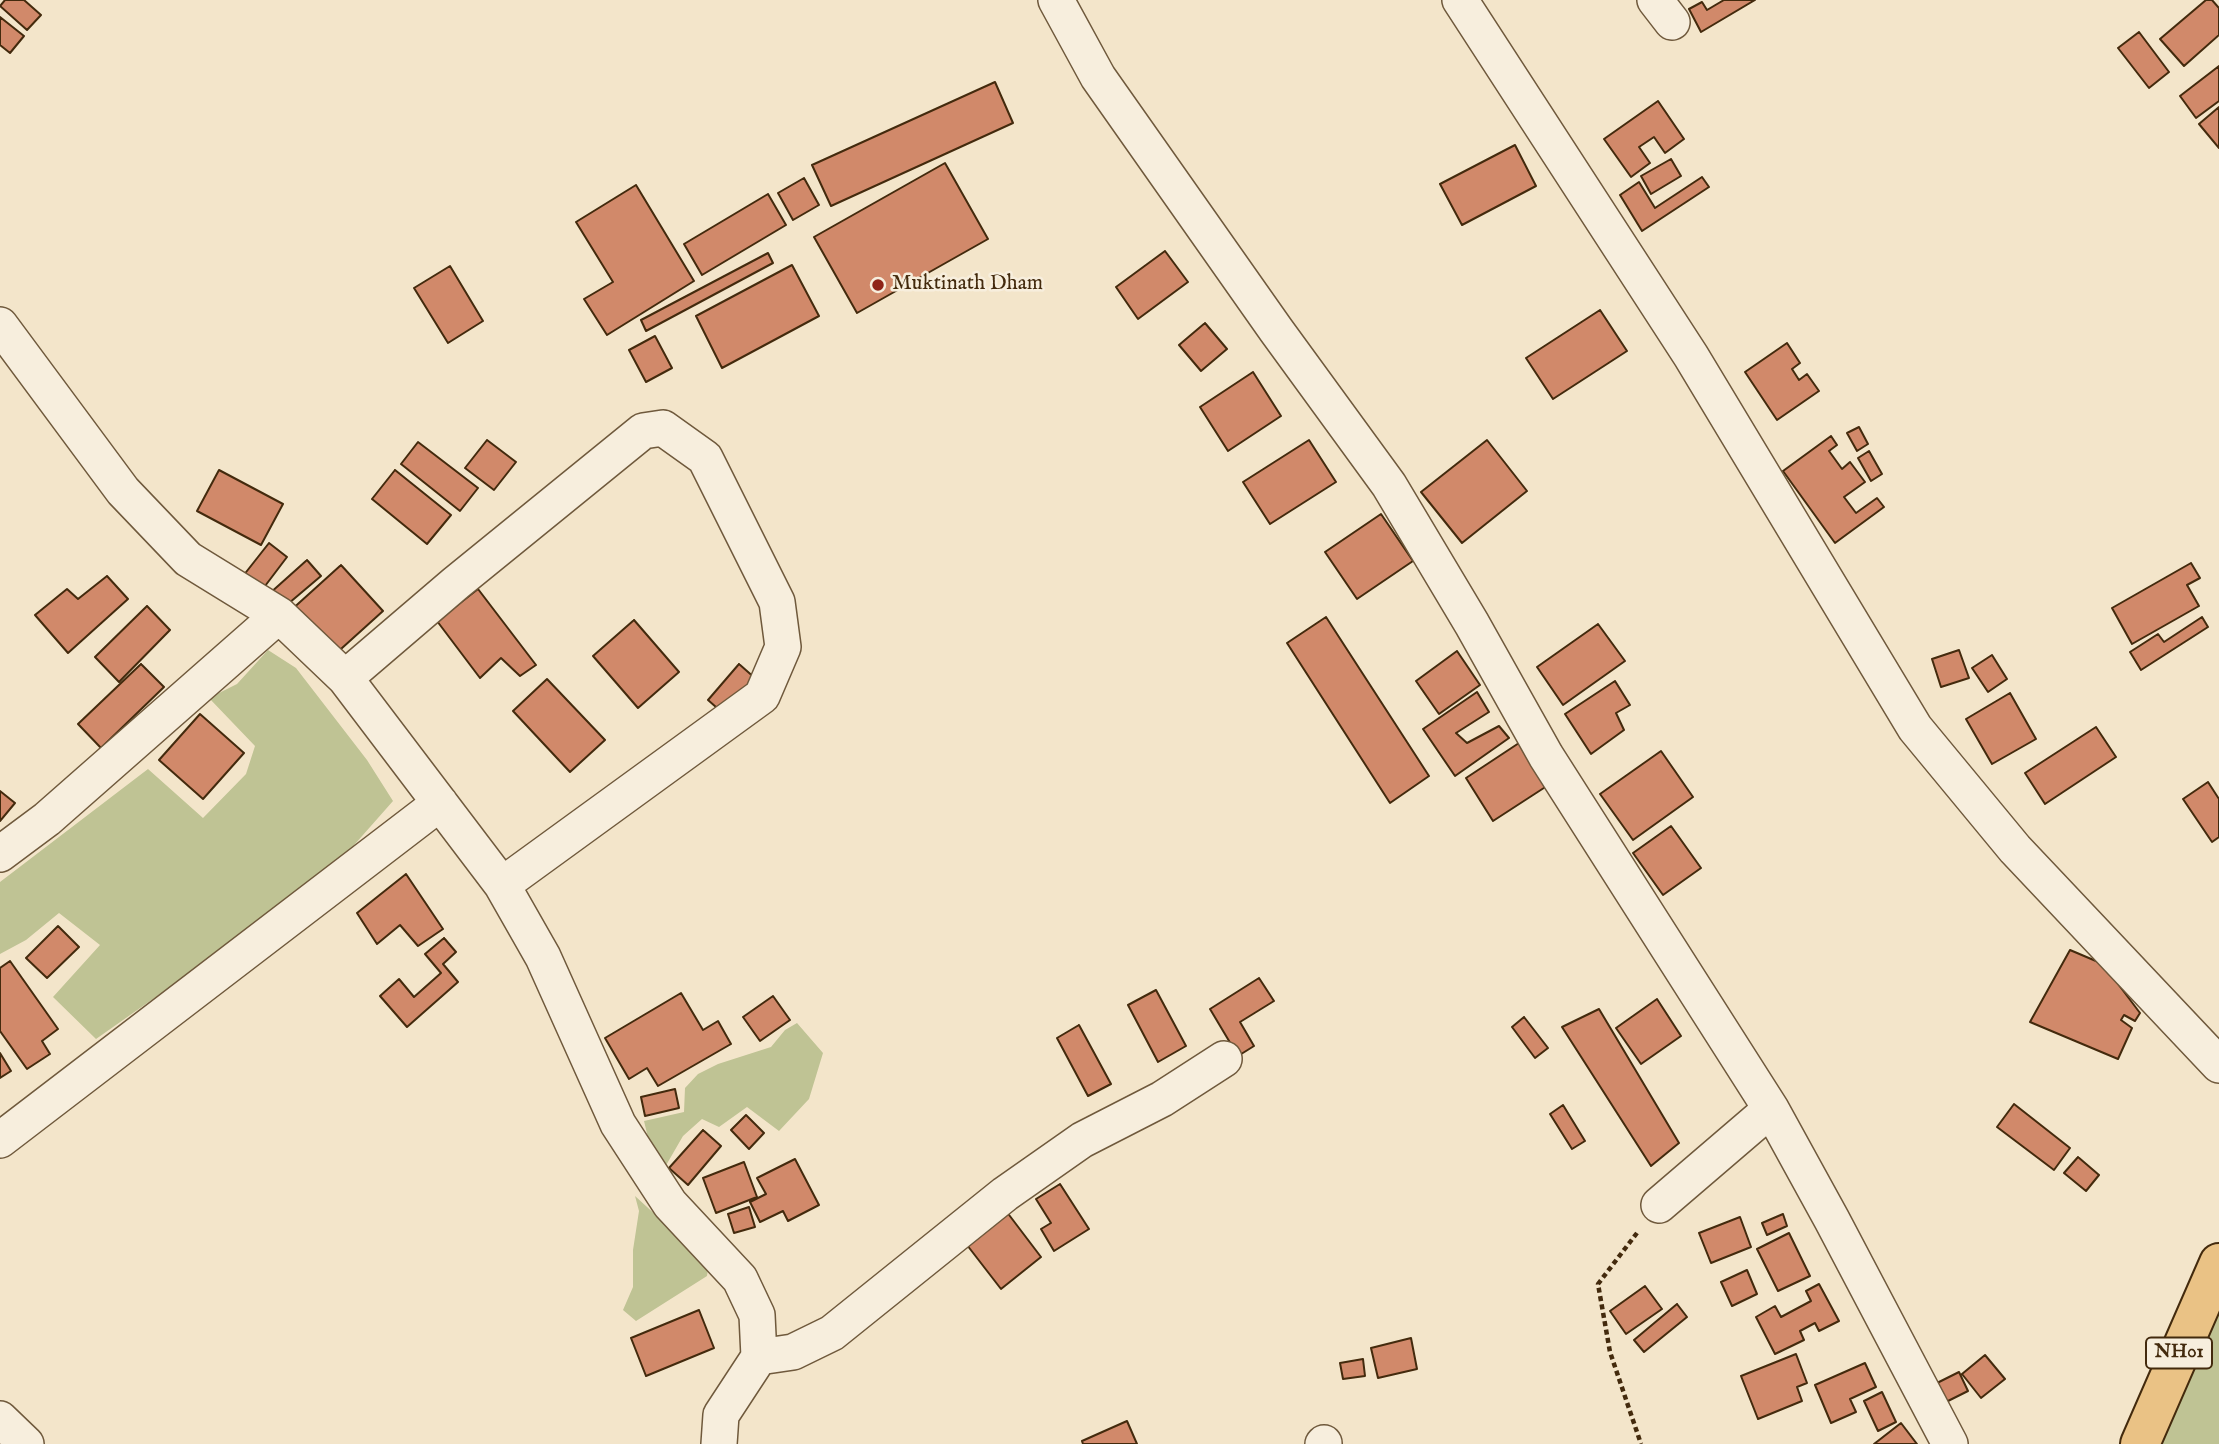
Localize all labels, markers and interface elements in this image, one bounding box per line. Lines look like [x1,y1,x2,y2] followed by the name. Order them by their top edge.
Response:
[892,272,1043,298] place label: Muktinath Dham
[870,277,886,293] marker: Muktinath Dham
[2146,1338,2212,1368] road number: NH01

